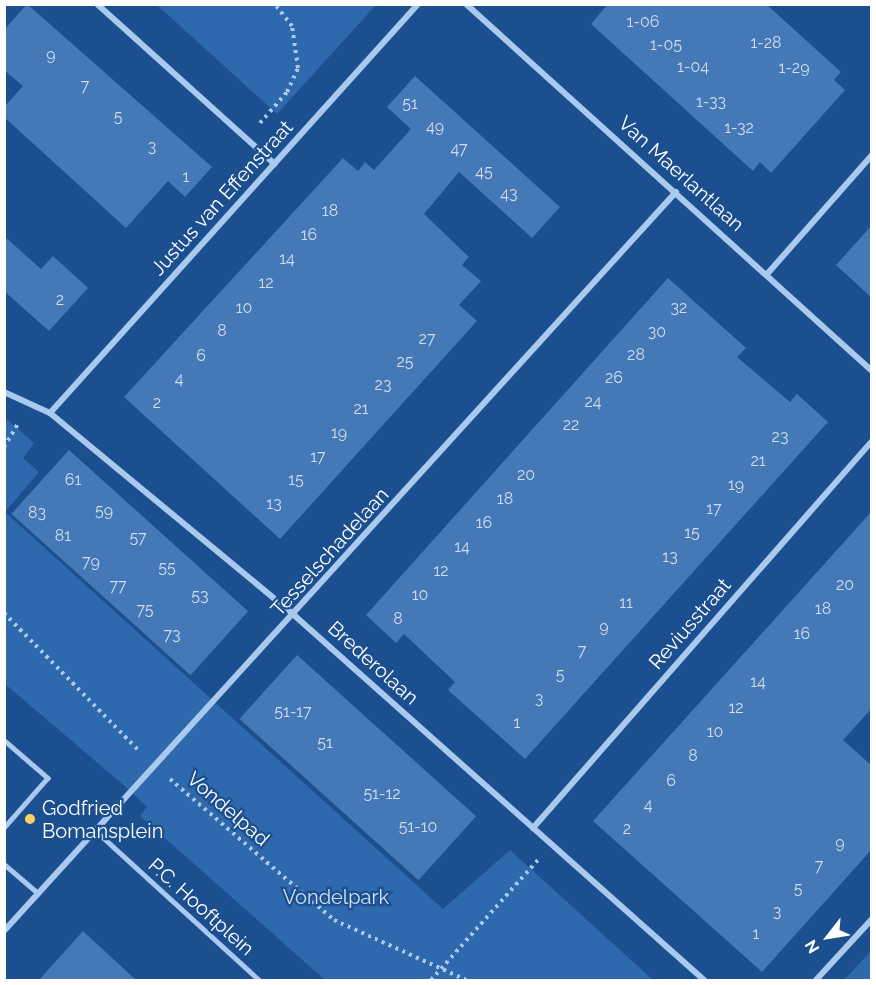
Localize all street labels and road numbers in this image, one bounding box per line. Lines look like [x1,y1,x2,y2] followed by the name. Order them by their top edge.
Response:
[613,111,749,237] street label: Van Maerlantlaan
[146,115,298,281] street label: Justus van Effenstraat
[266,483,394,621] street label: Tesselschadelaan
[644,574,736,674] street label: Reviusstraat
[323,616,423,710] street label: Brederolaan
[182,767,274,851] street label: Vondelpad
[143,853,259,961] street label: P.C. Hooftplein

